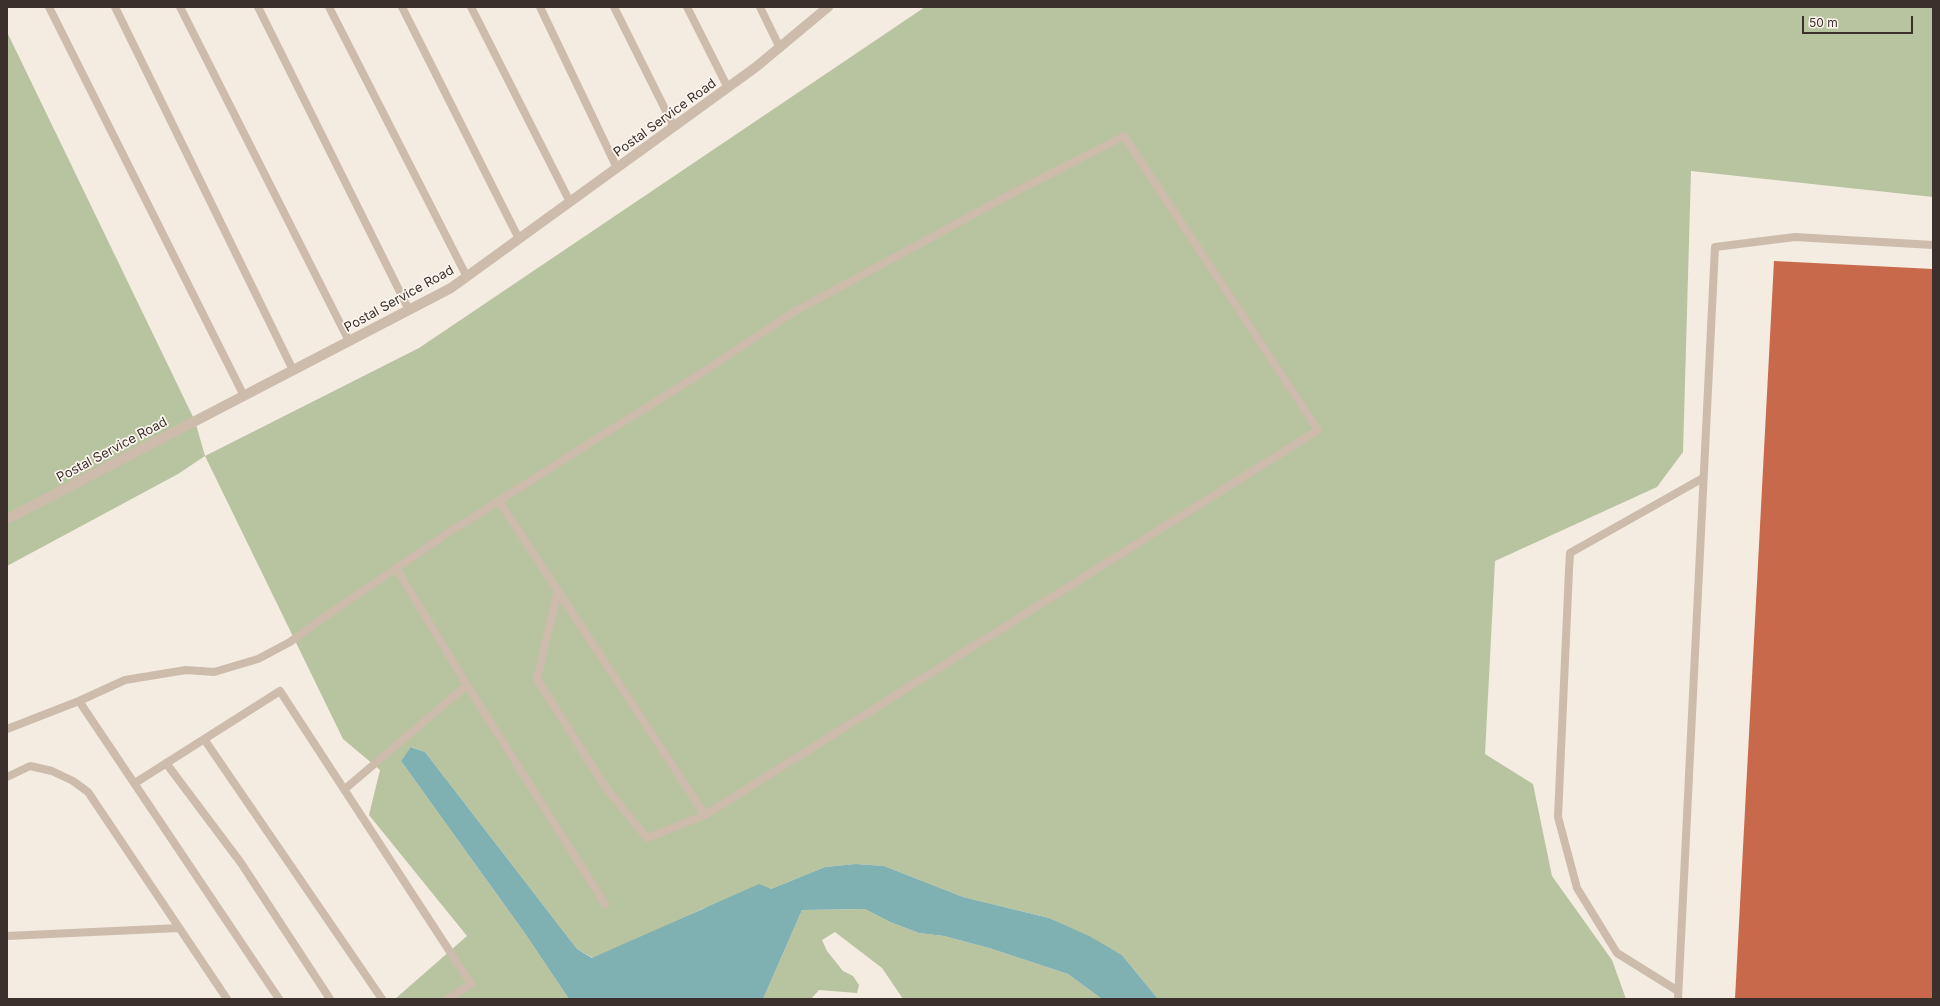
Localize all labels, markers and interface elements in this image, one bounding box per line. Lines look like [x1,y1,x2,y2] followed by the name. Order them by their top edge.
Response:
[1804,8,1915,34] scale bar
[1809,15,1838,30] text: 50 m
[611,76,719,160] street label: Postal Service Road
[342,262,456,336] street label: Postal Service Road
[54,414,170,486] street label: Postal Service Road

